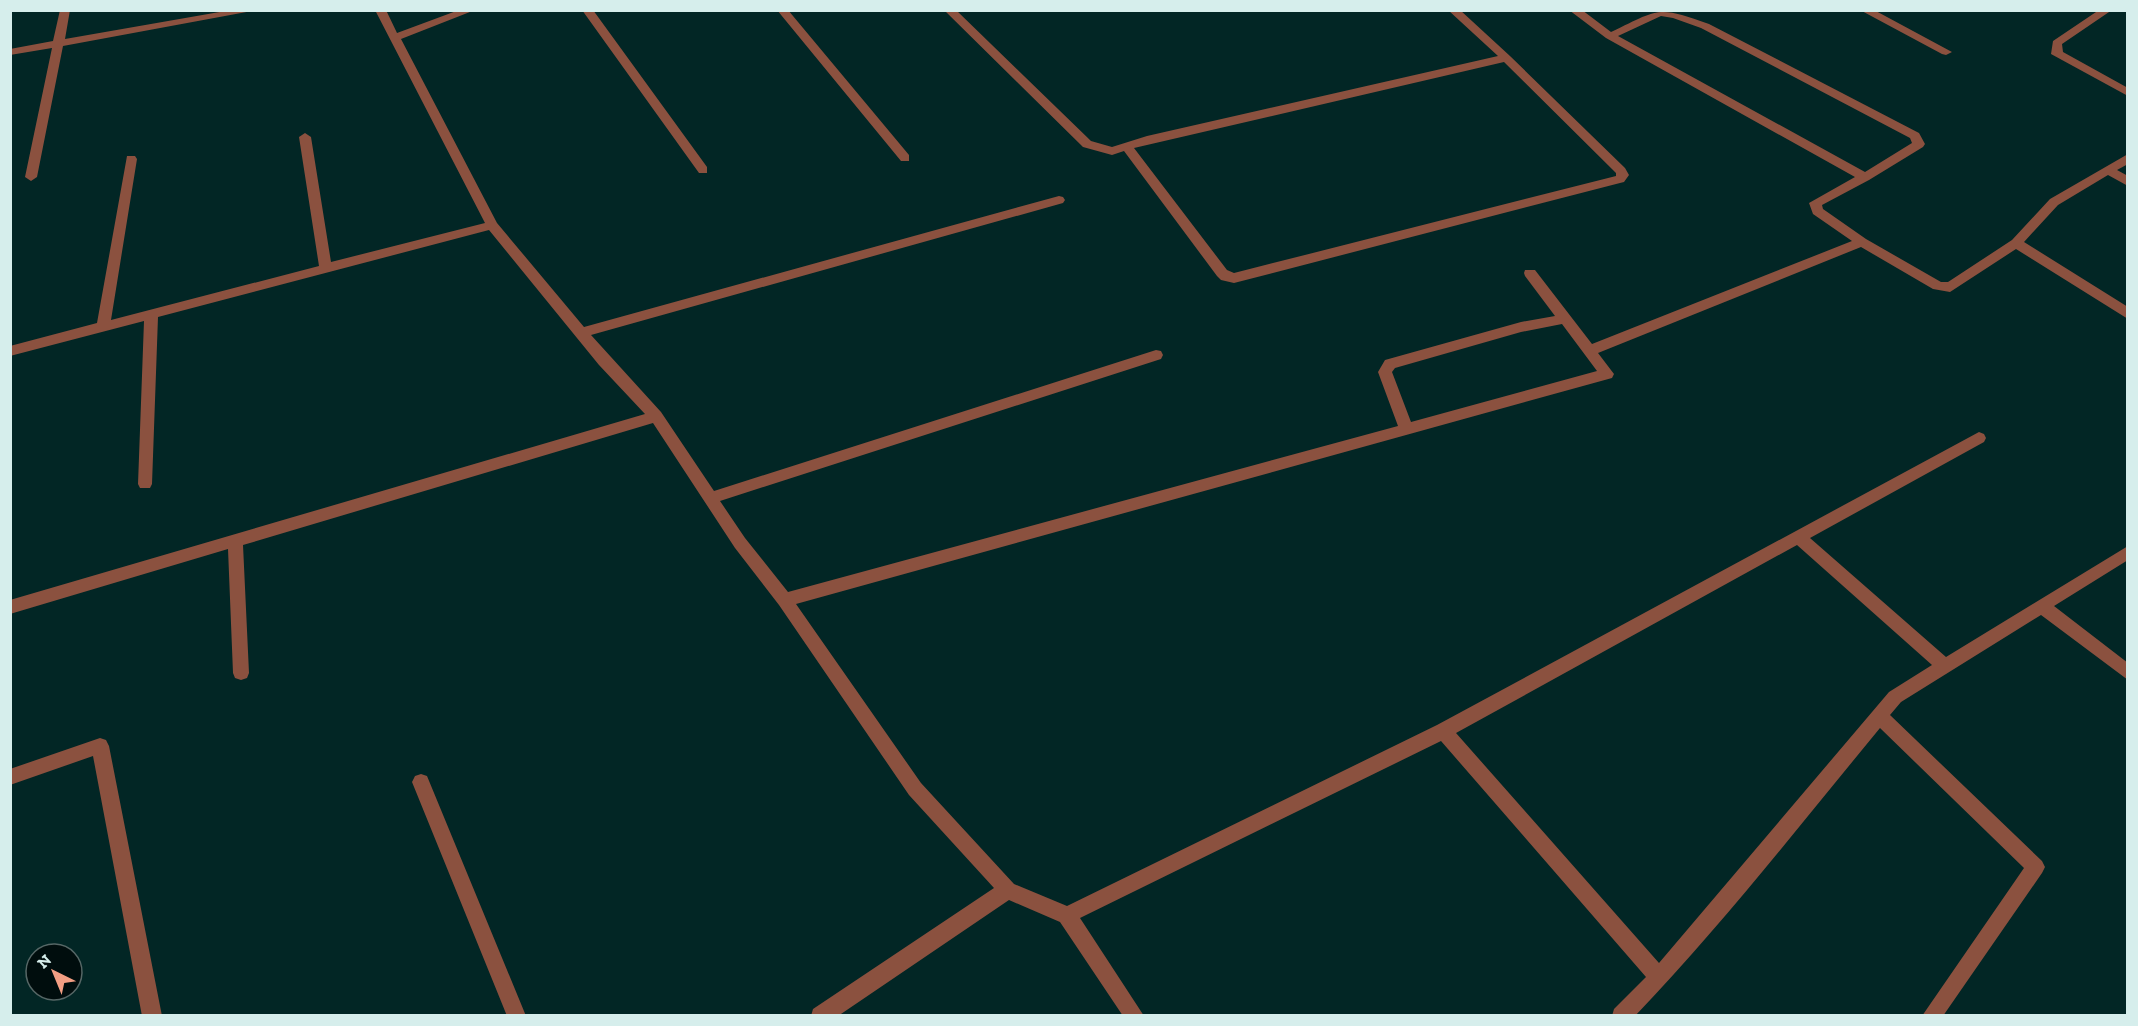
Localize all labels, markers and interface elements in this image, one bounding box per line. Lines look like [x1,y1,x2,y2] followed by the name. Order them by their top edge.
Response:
[24,942,84,1002] north arrow
[33,950,55,972] text: N

